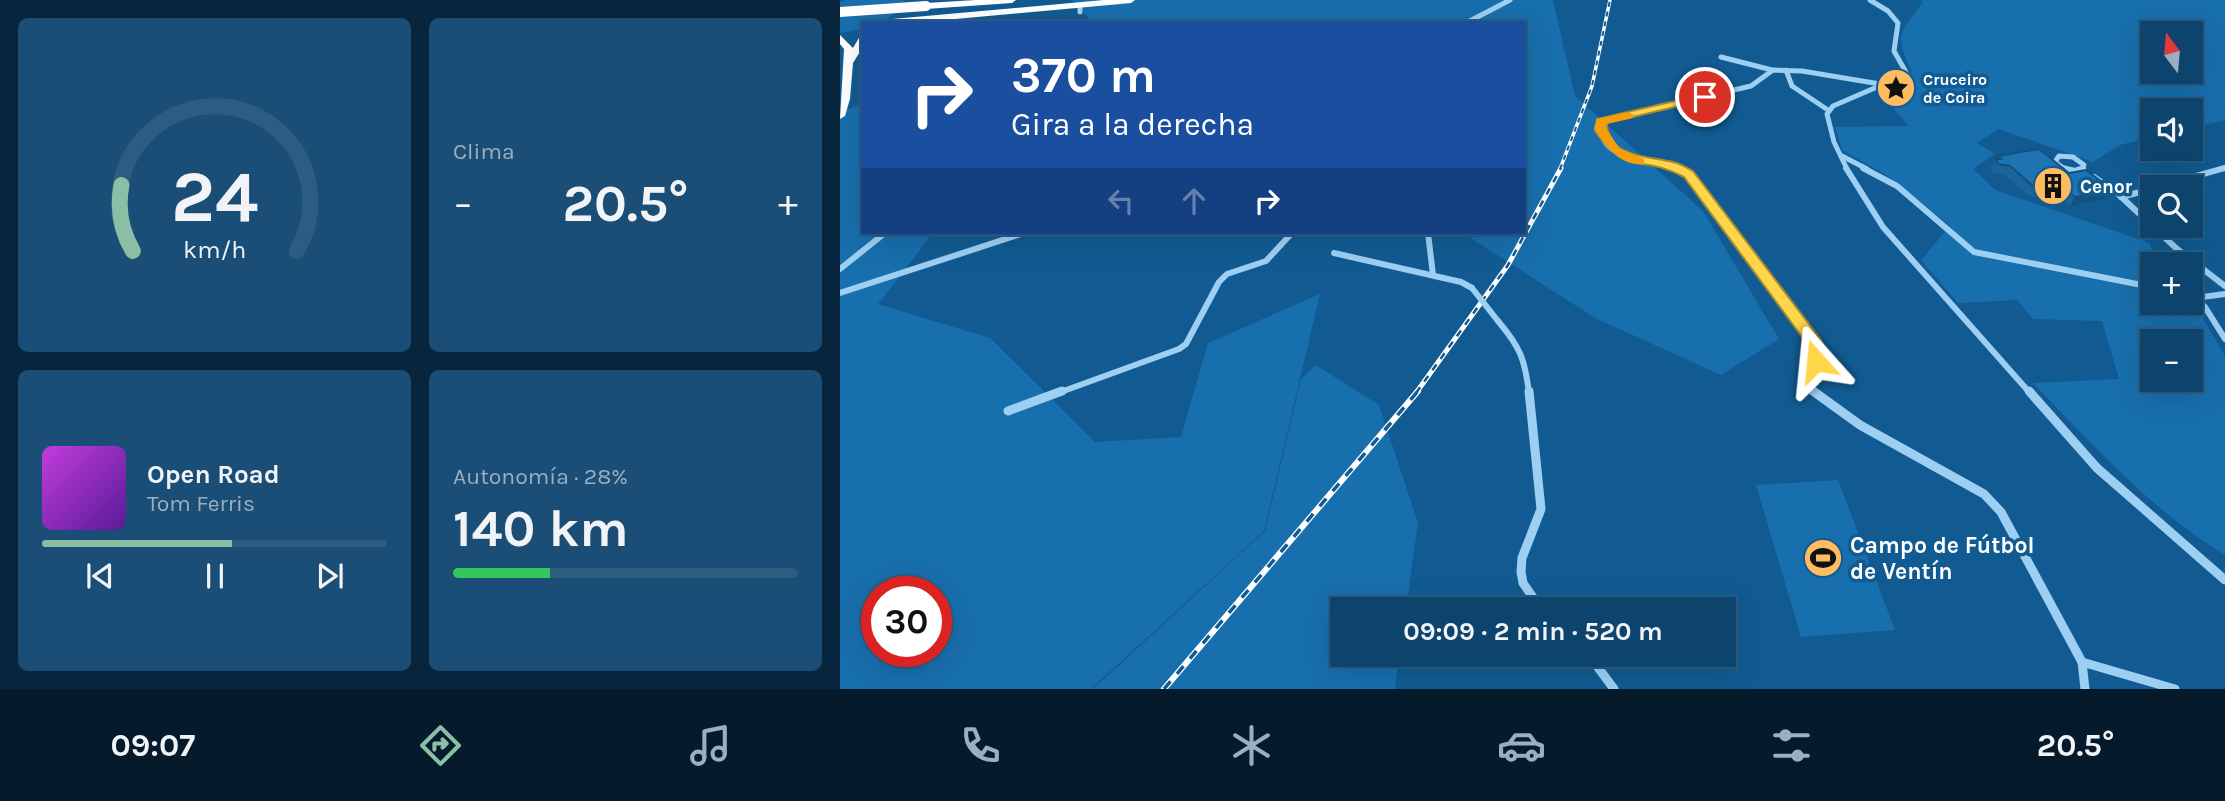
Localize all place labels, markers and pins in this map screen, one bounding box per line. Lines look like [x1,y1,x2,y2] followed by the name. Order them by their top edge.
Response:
[1675,67,1735,127] pin
[1875,67,1917,109] place icon: Cruceiro de Coira
[1923,70,1987,107] place label: Cruceiro de Coira
[2032,165,2074,207] building icon: Cenor
[2080,176,2133,198] place label: Cenor
[1850,532,2035,585] place label: Campo de Fútbol de Ventín
[1802,537,1844,579] sports icon: Campo de Fútbol de Ventín

